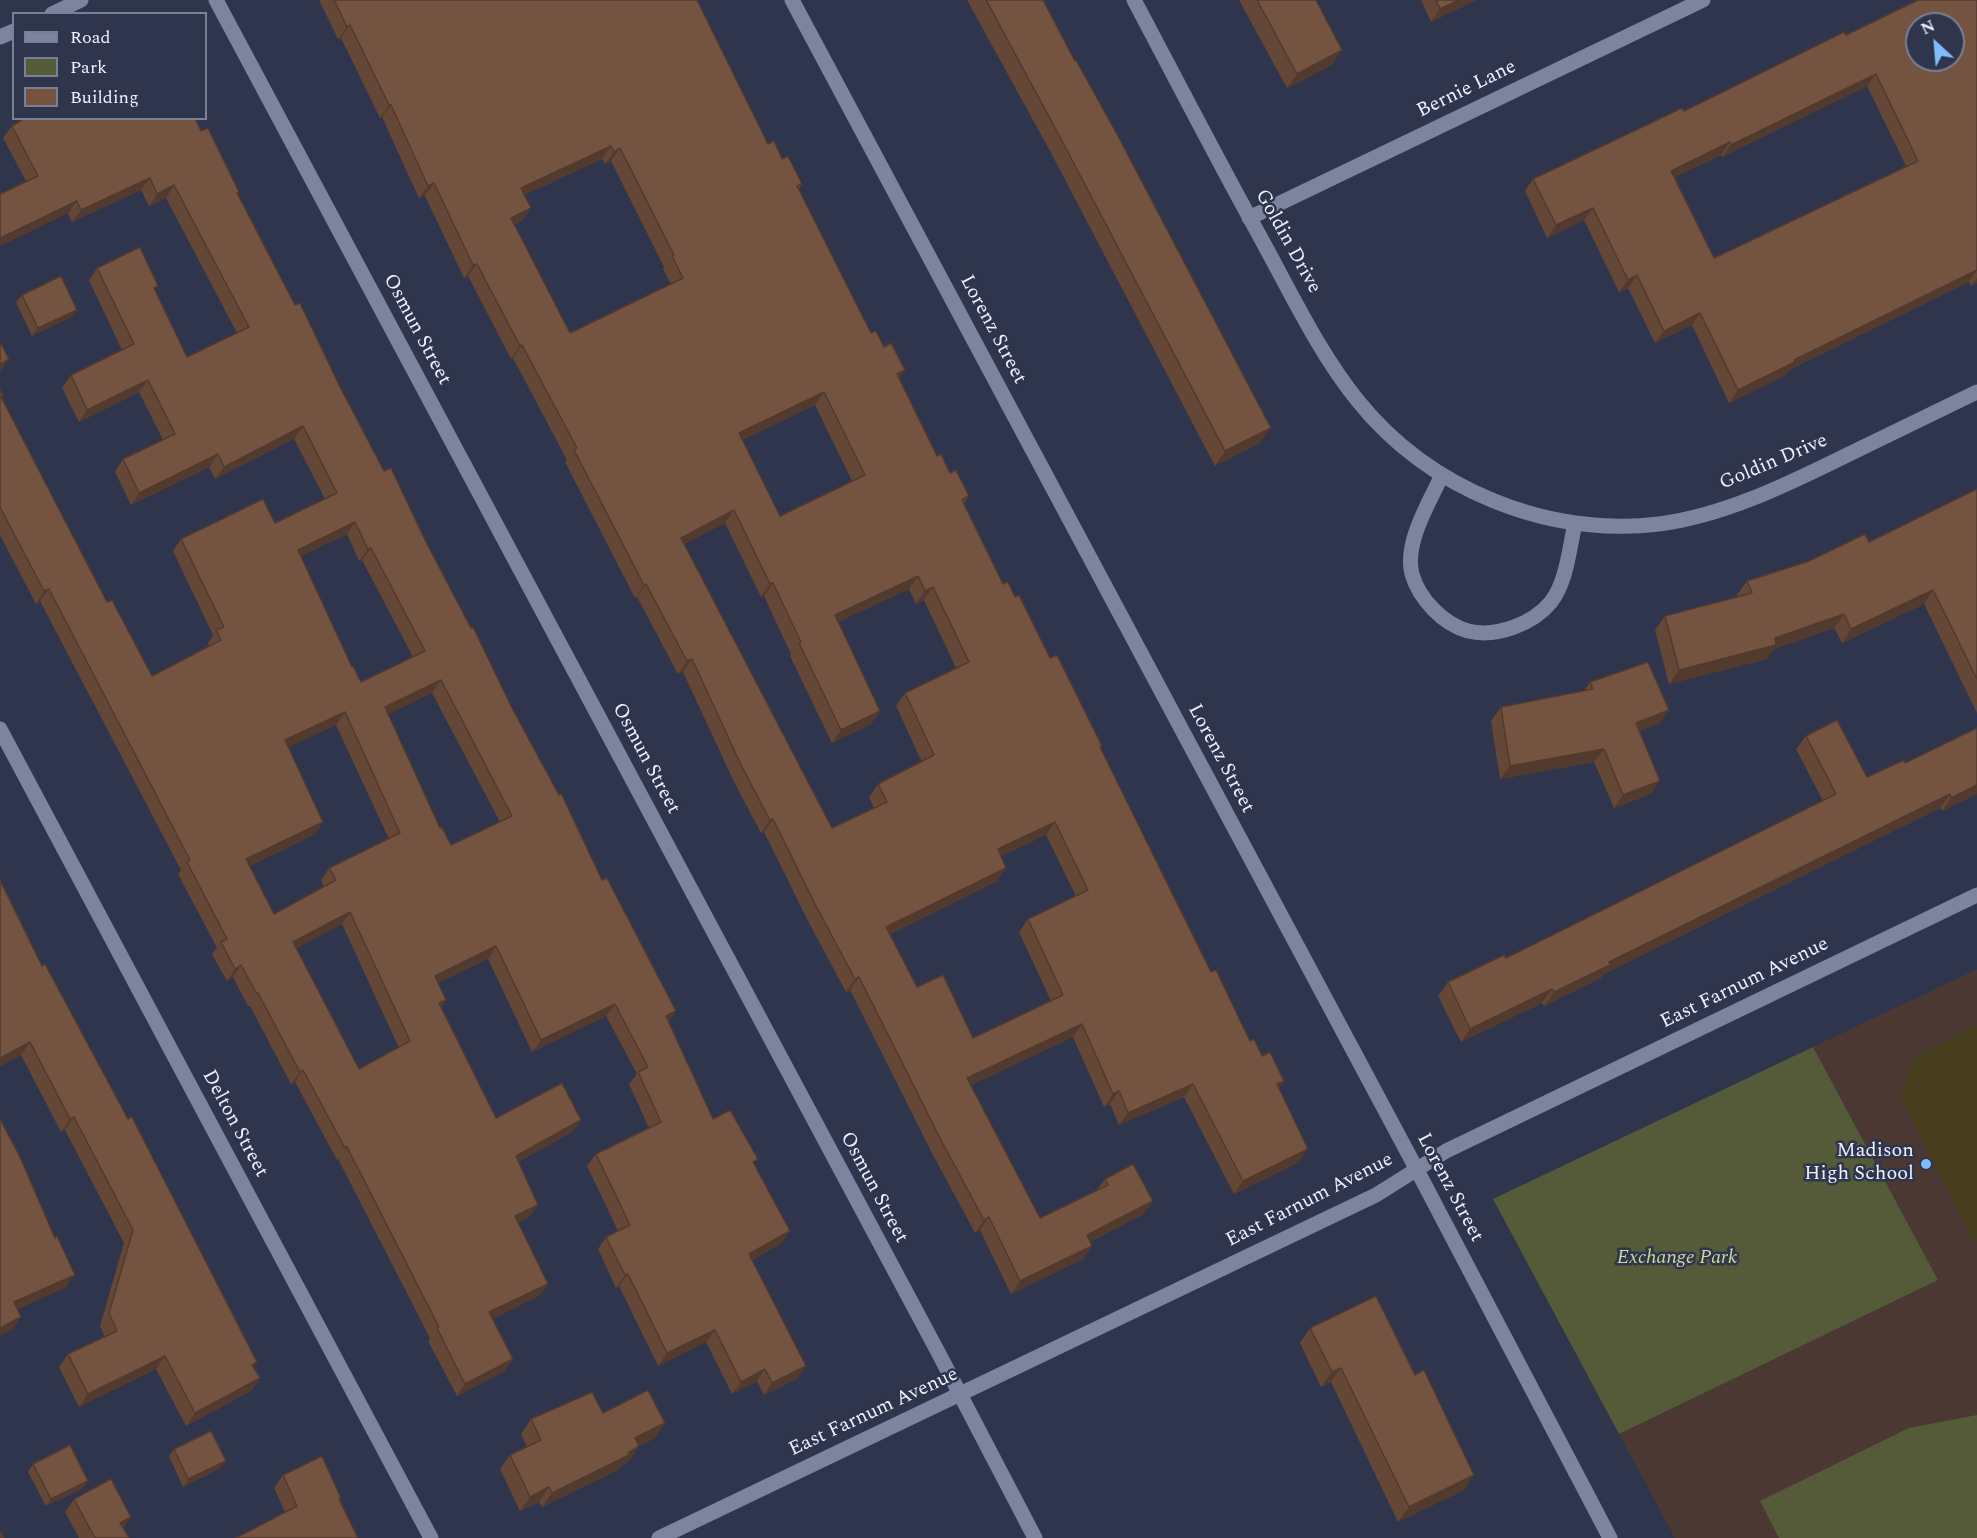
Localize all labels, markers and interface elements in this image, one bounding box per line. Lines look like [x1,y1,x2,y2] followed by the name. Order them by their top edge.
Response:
[12,12,207,120] legend
[1905,12,1965,72] north arrow
[1917,14,1939,41] text: N
[70,24,111,51] text: Road
[70,54,107,81] text: Park
[1414,56,1520,124] street label: Bernie Lane
[70,84,139,111] text: Building
[1249,186,1325,298] street label: Goldin Drive
[377,270,455,390] street label: Osmun Street
[953,272,1031,388] street label: Lorenz Street
[1716,429,1832,497] street label: Goldin Drive
[606,699,684,819] street label: Osmun Street
[1181,701,1259,817] street label: Lorenz Street
[1657,933,1833,1035] street label: East Farnum Avenue
[196,1066,272,1182] street label: Delton Street
[834,1128,912,1248] street label: Osmun Street
[1410,1130,1488,1246] street label: Lorenz Street
[1804,1140,1914,1187] place label: Madison High School
[1223,1149,1397,1253] street label: East Farnum Avenue
[1919,1157,1933,1171] marker: Madison High School
[1617,1247,1737,1271] park label: Exchange Park
[786,1363,962,1463] street label: East Farnum Avenue

